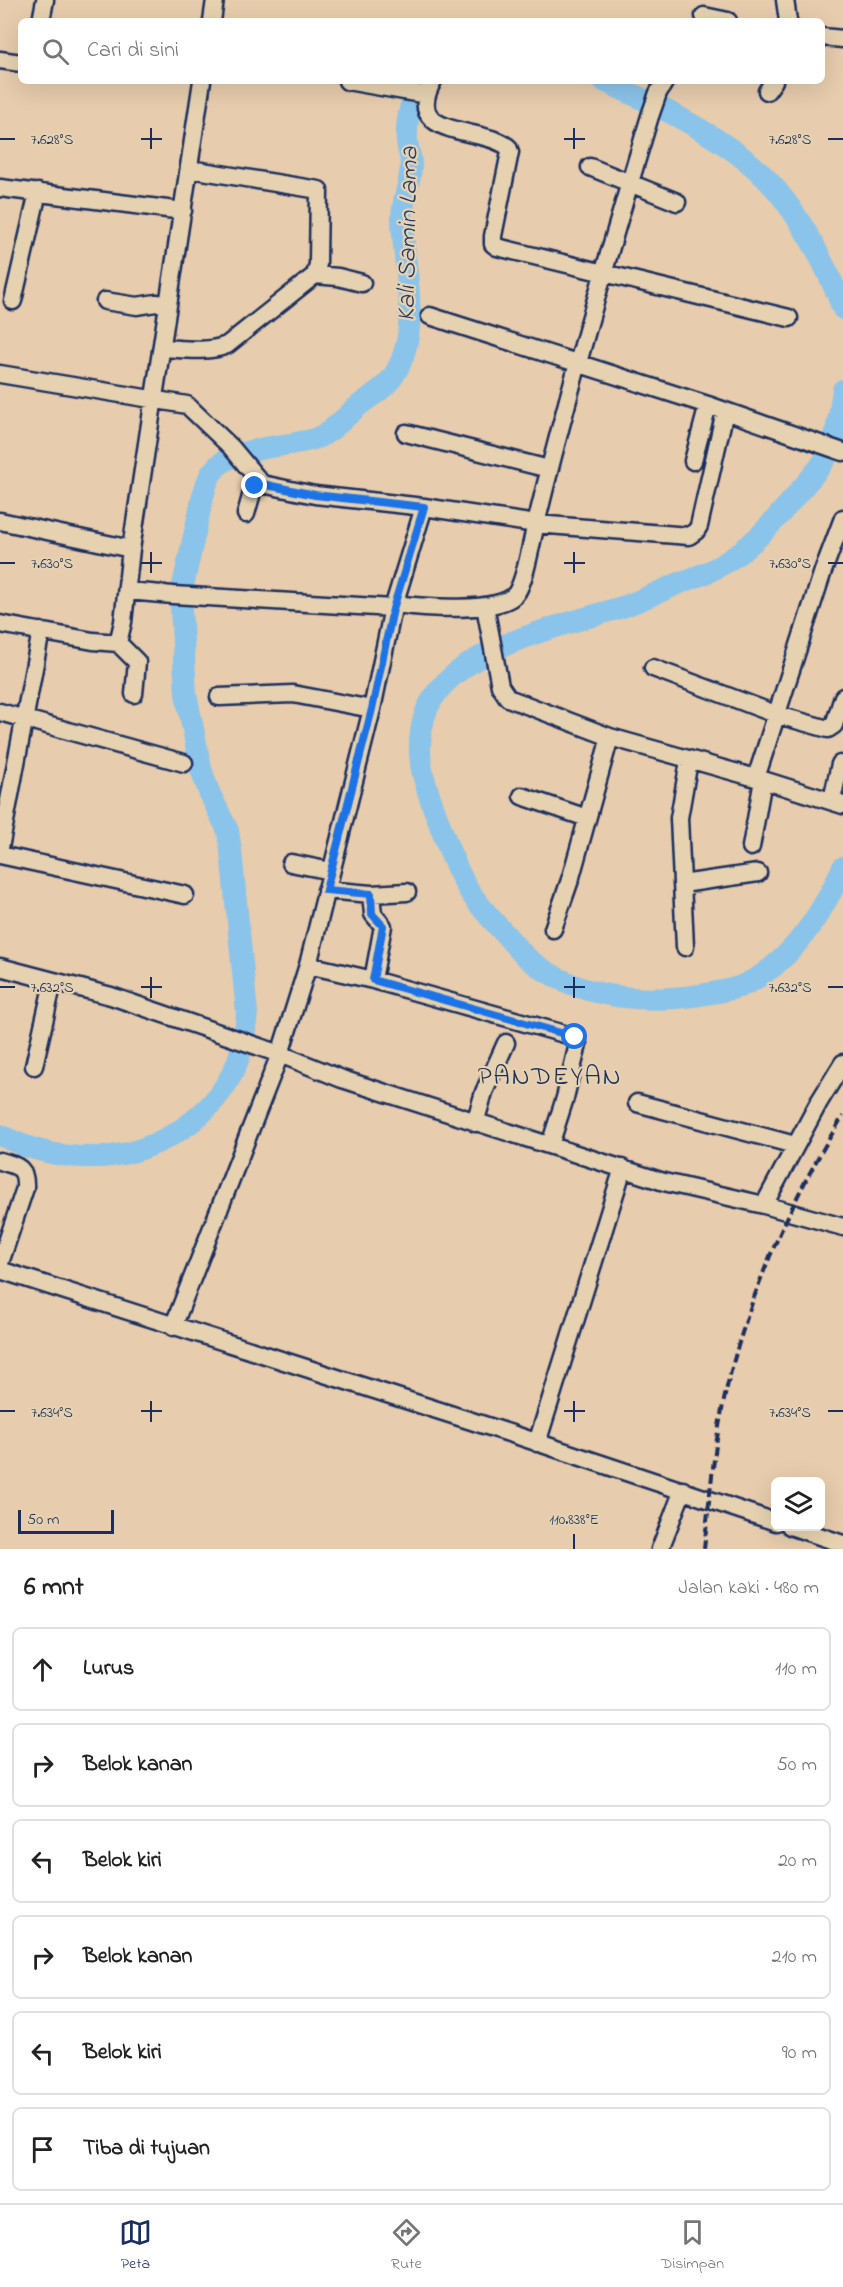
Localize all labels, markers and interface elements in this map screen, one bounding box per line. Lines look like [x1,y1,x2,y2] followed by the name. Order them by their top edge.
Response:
[18,18,825,84] search box
[39,35,72,68] icon: search
[87,35,179,67] text: Cari di sini
[31,129,74,151] text: 7.628°S
[769,129,812,151] text: 7.628°S
[388,145,430,322] water label: Kali Samin Lama
[241,472,267,498] route end
[31,553,73,575] text: 7.630°S
[769,553,811,575] text: 7.630°S
[30,977,74,999] text: 7.632°S
[768,977,812,999] text: 7.632°S
[561,1023,587,1049] route start
[478,1058,622,1097] district label: PANDEYAN
[31,1402,73,1424] text: 7.634°S
[769,1402,811,1424] text: 7.634°S
[771,1477,825,1531] map controls
[771,1477,825,1531] button: layers
[18,1507,114,1534] scale bar
[27,1508,59,1532] text: 50 m
[549,1509,599,1531] text: 110.838°E
[24,1569,84,1607] text: 6 mnt
[678,1574,819,1603] text: Jalan kaki · 480 m
[26,1653,59,1686] icon: ahead
[83,1653,134,1685] text: Lurus
[775,1655,817,1684] text: 110 m
[26,1749,59,1782] icon: right
[83,1749,192,1781] text: Belok kanan
[776,1751,817,1780] text: 50 m
[26,1845,59,1878] icon: left
[83,1845,162,1877] text: Belok kiri
[778,1847,817,1876] text: 20 m
[26,1941,59,1974] icon: right
[83,1941,192,1973] text: Belok kanan
[772,1943,817,1972] text: 210 m
[26,2037,59,2070] icon: left
[83,2037,162,2069] text: Belok kiri
[782,2039,817,2068] text: 90 m
[26,2133,59,2166] icon: arrive
[83,2133,210,2165] text: Tiba di tujuan
[119,2216,152,2276] tab: Peta
[390,2216,423,2276] tab: Rute
[661,2216,724,2276] tab: Disimpan

